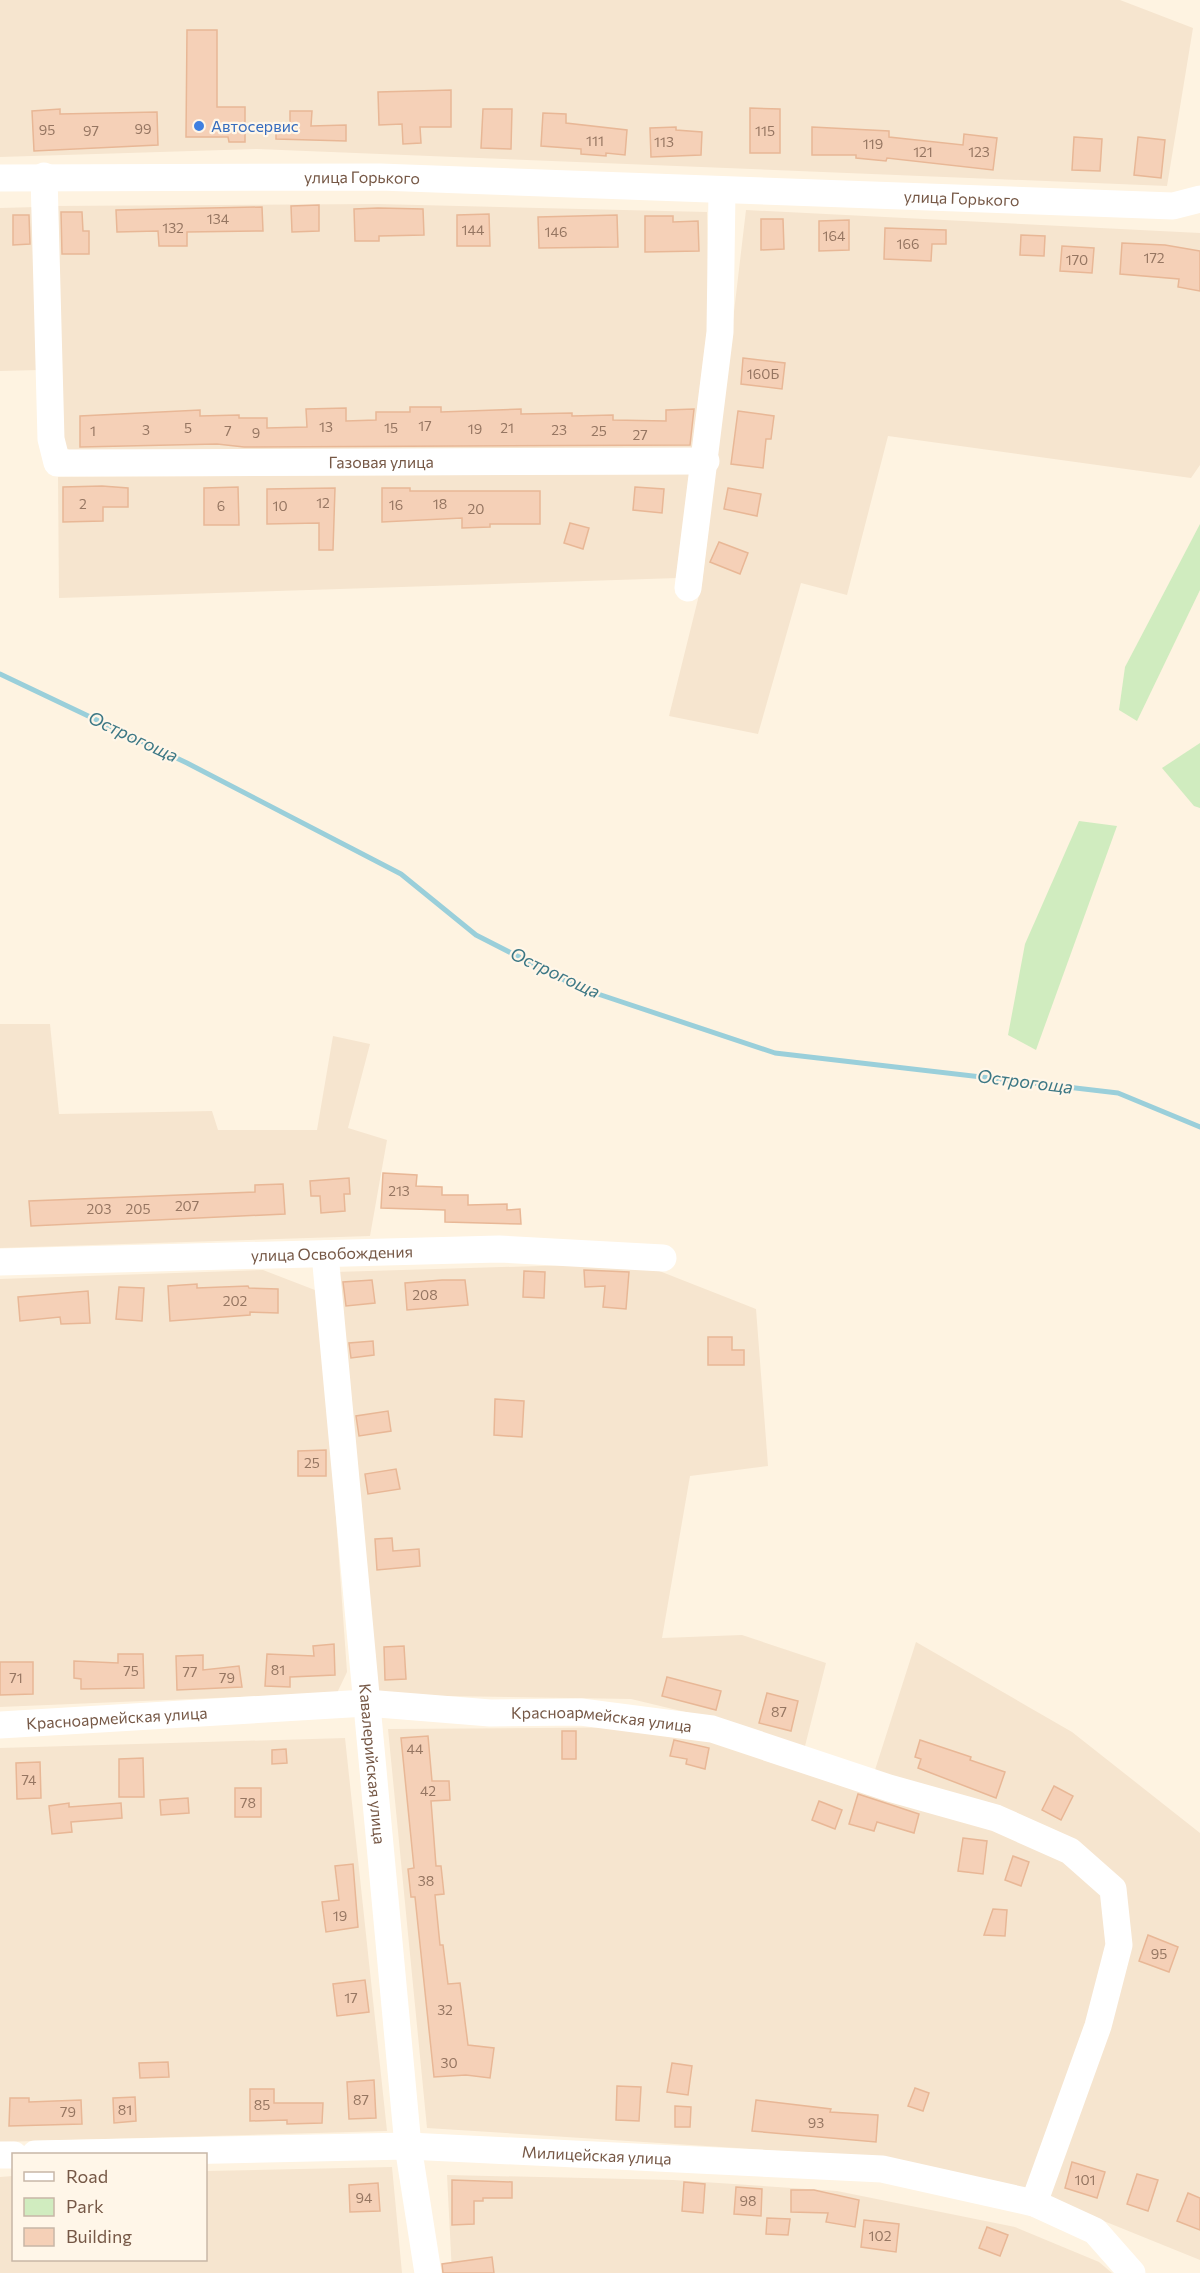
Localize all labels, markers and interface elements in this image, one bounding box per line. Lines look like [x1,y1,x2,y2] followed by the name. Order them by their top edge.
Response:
[211,116,299,135] place label: Автосервис
[192,119,206,133] marker: Автосервис
[135,120,152,137] house number: 99
[39,121,55,138] house number: 95
[83,122,99,139] house number: 97
[755,122,775,139] house number: 115
[586,132,604,149] house number: 111
[654,133,674,150] house number: 113
[863,135,883,152] house number: 119
[913,143,933,160] house number: 121
[968,143,990,160] house number: 123
[304,167,420,187] street label: улица Горького
[903,186,1020,209] street label: улица Горького
[207,210,230,227] house number: 134
[162,219,184,236] house number: 132
[462,221,485,238] house number: 144
[545,223,567,240] house number: 146
[823,227,846,244] house number: 164
[897,235,919,252] house number: 166
[1143,249,1165,266] house number: 172
[1066,251,1088,268] house number: 170
[747,365,779,382] house number: 160Б
[418,417,432,434] house number: 17
[319,418,333,435] house number: 13
[184,419,192,436] house number: 5
[384,419,398,436] house number: 15
[500,419,514,436] house number: 21
[468,420,482,437] house number: 19
[142,421,150,438] house number: 3
[551,421,567,438] house number: 23
[90,422,96,439] house number: 1
[224,422,232,439] house number: 7
[591,422,607,439] house number: 25
[252,424,260,441] house number: 9
[632,426,648,443] house number: 27
[328,452,434,471] street label: Газовая улица
[316,494,330,511] house number: 12
[79,495,87,512] house number: 2
[433,495,447,512] house number: 18
[389,496,403,513] house number: 16
[217,497,225,514] house number: 6
[272,497,288,514] house number: 10
[468,500,484,517] house number: 20
[85,706,182,766] water label: Острогоща
[507,942,604,1002] water label: Острогоща
[976,1064,1074,1098] water label: Острогоща
[388,1182,410,1199] house number: 213
[175,1197,199,1214] house number: 207
[87,1200,111,1217] house number: 203
[126,1200,150,1217] house number: 205
[251,1241,413,1264] street label: улица Освобождения
[412,1286,438,1303] house number: 208
[223,1292,248,1309] house number: 202
[304,1454,320,1471] house number: 25
[271,1661,285,1678] house number: 81
[123,1662,139,1679] house number: 75
[183,1663,197,1680] house number: 77
[9,1669,23,1686] house number: 71
[219,1669,235,1686] house number: 79
[356,1683,390,1845] street label: Кавалерийская улица
[511,1702,693,1735] street label: Красноармейская улица
[25,1703,208,1732] street label: Красноармейская улица
[771,1703,787,1720] house number: 87
[407,1740,424,1757] house number: 44
[22,1771,37,1788] house number: 74
[420,1782,436,1799] house number: 42
[240,1794,256,1811] house number: 78
[418,1872,434,1889] house number: 38
[333,1907,347,1924] house number: 19
[1151,1945,1167,1962] house number: 95
[344,1989,358,2006] house number: 17
[437,2001,453,2018] house number: 32
[440,2054,458,2071] house number: 30
[353,2091,369,2108] house number: 87
[254,2096,270,2113] house number: 85
[118,2101,132,2118] house number: 81
[60,2103,76,2120] house number: 79
[808,2114,824,2131] house number: 93
[521,2142,672,2168] street label: Милицейская улица
[12,2153,207,2261] legend
[66,2165,108,2187] text: Road
[1074,2171,1096,2188] house number: 101
[356,2189,373,2206] house number: 94
[740,2192,757,2209] house number: 98
[66,2195,104,2217] text: Park
[66,2225,132,2247] text: Building
[869,2227,892,2244] house number: 102

